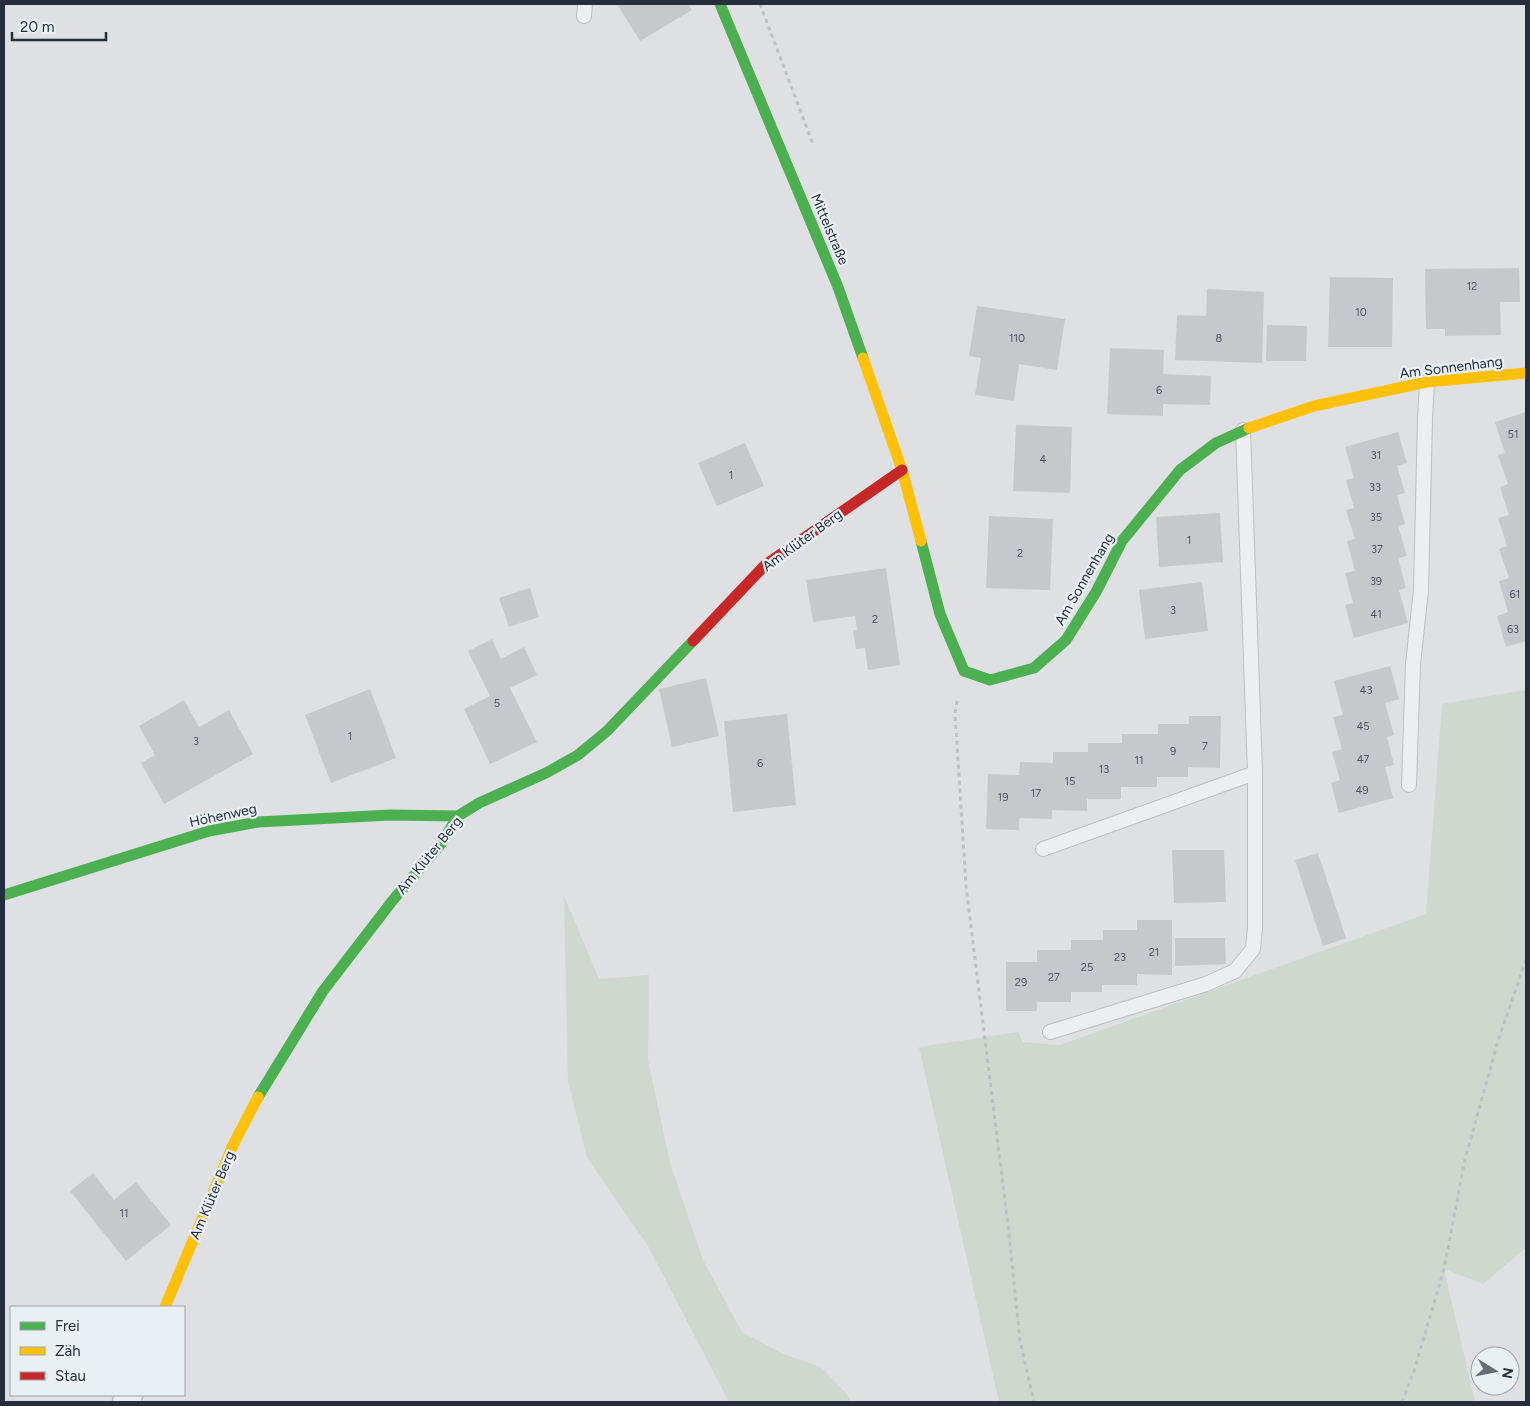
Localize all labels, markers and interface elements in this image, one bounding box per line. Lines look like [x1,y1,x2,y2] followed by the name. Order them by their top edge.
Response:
[12,10,106,42] scale bar
[20,18,54,36] text: 20 m
[807,191,852,268] street label: Mittelstraße
[1467,280,1477,293] house number: 12
[1355,306,1367,319] house number: 10
[1009,332,1025,345] house number: 110
[1216,332,1223,345] house number: 8
[1399,353,1504,382] street label: Am Sonnenhang
[1156,384,1162,397] house number: 6
[1508,428,1518,441] house number: 51
[1371,449,1381,462] house number: 31
[1040,453,1047,466] house number: 4
[729,469,733,482] house number: 1
[1369,481,1381,494] house number: 33
[759,506,846,575] street label: Am Klüter Berg
[1370,511,1382,524] house number: 35
[1051,530,1118,628] street label: Am Sonnenhang
[1187,534,1191,547] house number: 1
[1371,543,1383,556] house number: 37
[1017,547,1023,560] house number: 2
[1370,575,1382,588] house number: 39
[1510,588,1520,601] house number: 61
[1170,604,1176,617] house number: 3
[1370,608,1382,621] house number: 41
[872,613,878,626] house number: 2
[1507,623,1519,636] house number: 63
[1360,684,1372,697] house number: 43
[494,697,500,710] house number: 5
[1356,720,1370,733] house number: 45
[348,730,352,743] house number: 1
[193,735,199,748] house number: 3
[1202,740,1208,753] house number: 7
[1170,745,1176,758] house number: 9
[1357,753,1369,766] house number: 47
[1134,754,1144,767] house number: 11
[757,757,763,770] house number: 6
[1099,763,1109,776] house number: 13
[1065,775,1075,788] house number: 15
[1355,784,1369,797] house number: 49
[1031,787,1041,800] house number: 17
[998,791,1008,804] house number: 19
[188,800,258,831] street label: Höhenweg
[393,813,466,897] street label: Am Klüter Berg
[1149,946,1159,959] house number: 21
[1114,951,1126,964] house number: 23
[1081,961,1093,974] house number: 25
[1048,971,1060,984] house number: 27
[1015,976,1027,989] house number: 29
[186,1148,239,1242] street label: Am Klüter Berg
[119,1207,129,1220] house number: 11
[10,1306,185,1396] legend
[55,1317,80,1335] text: Frei
[55,1342,81,1360] text: Zäh
[1470,1346,1520,1396] north arrow
[1498,1366,1517,1380] text: N
[55,1367,86,1385] text: Stau

